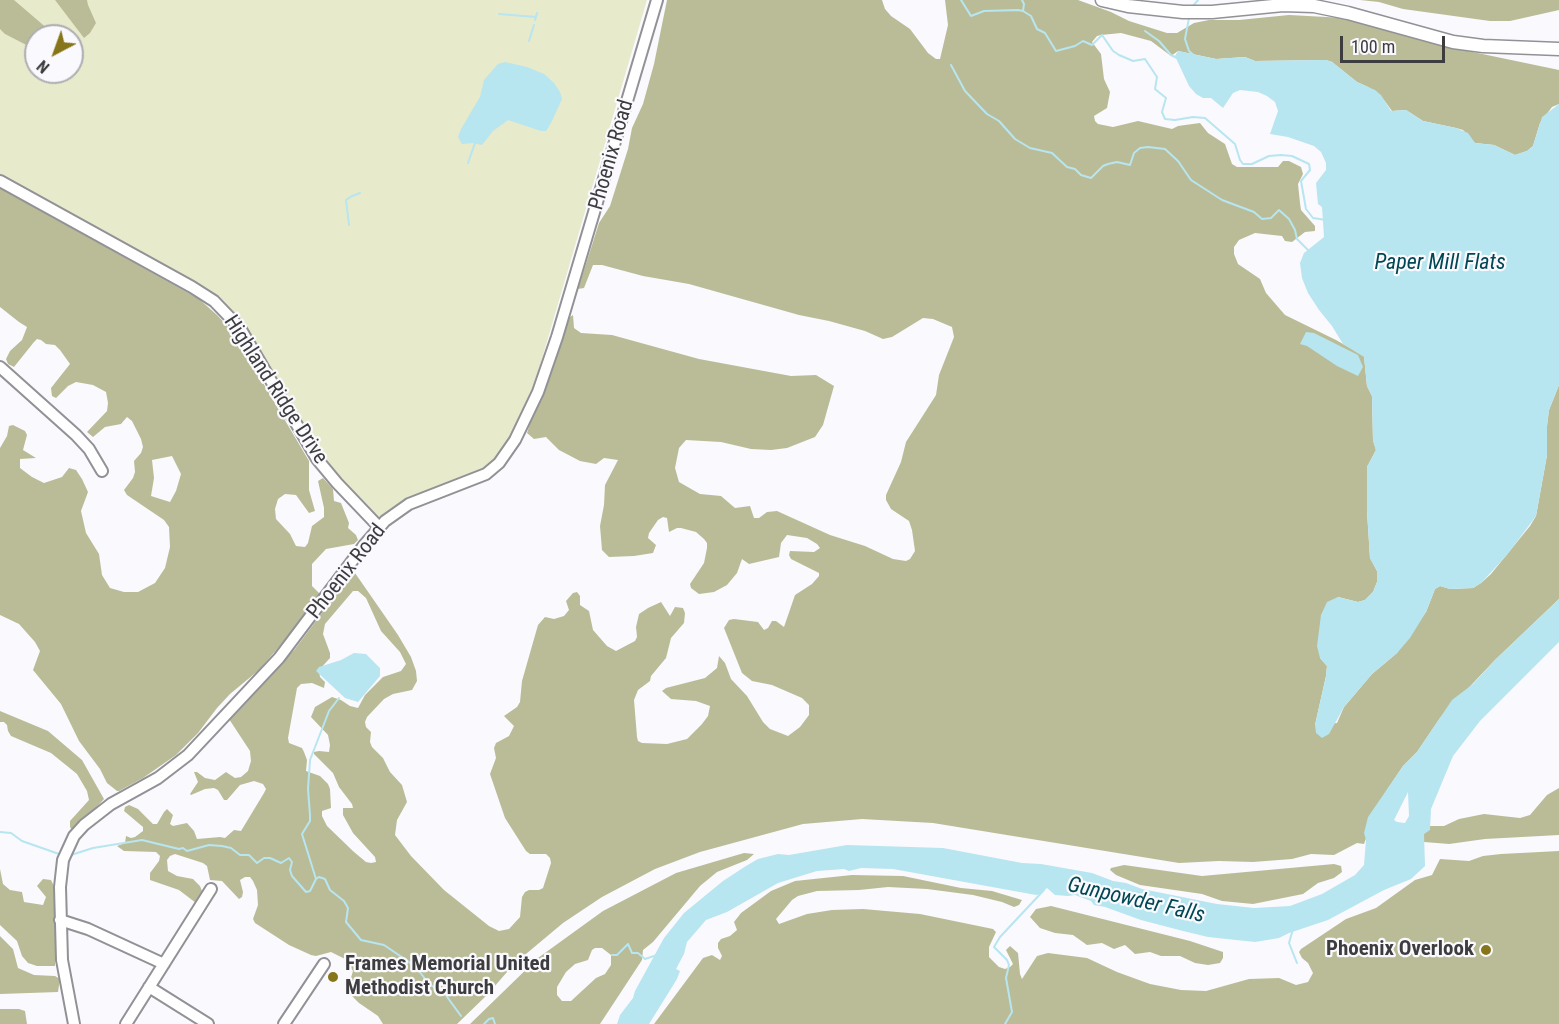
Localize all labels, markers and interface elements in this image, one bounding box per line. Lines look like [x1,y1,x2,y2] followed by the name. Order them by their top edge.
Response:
[24,24,84,84] north arrow
[1343,24,1448,62] scale bar
[1351,36,1395,57] text: 100 m
[33,56,53,77] text: N
[584,97,640,213] street label: Phoenix Road
[1374,250,1506,276] water label: Paper Mill Flats
[218,311,332,469] street label: Highland Ridge Drive
[302,520,392,624] street label: Phoenix Road
[1065,872,1207,930] water label: Gunpowder Falls
[1326,937,1474,963] place label: Phoenix Overlook
[1479,943,1493,957] marker: Phoenix Overlook
[345,952,550,1002] place label: Frames Memorial United Methodist Church
[326,970,340,984] marker: Frames Memorial United Methodist Church

